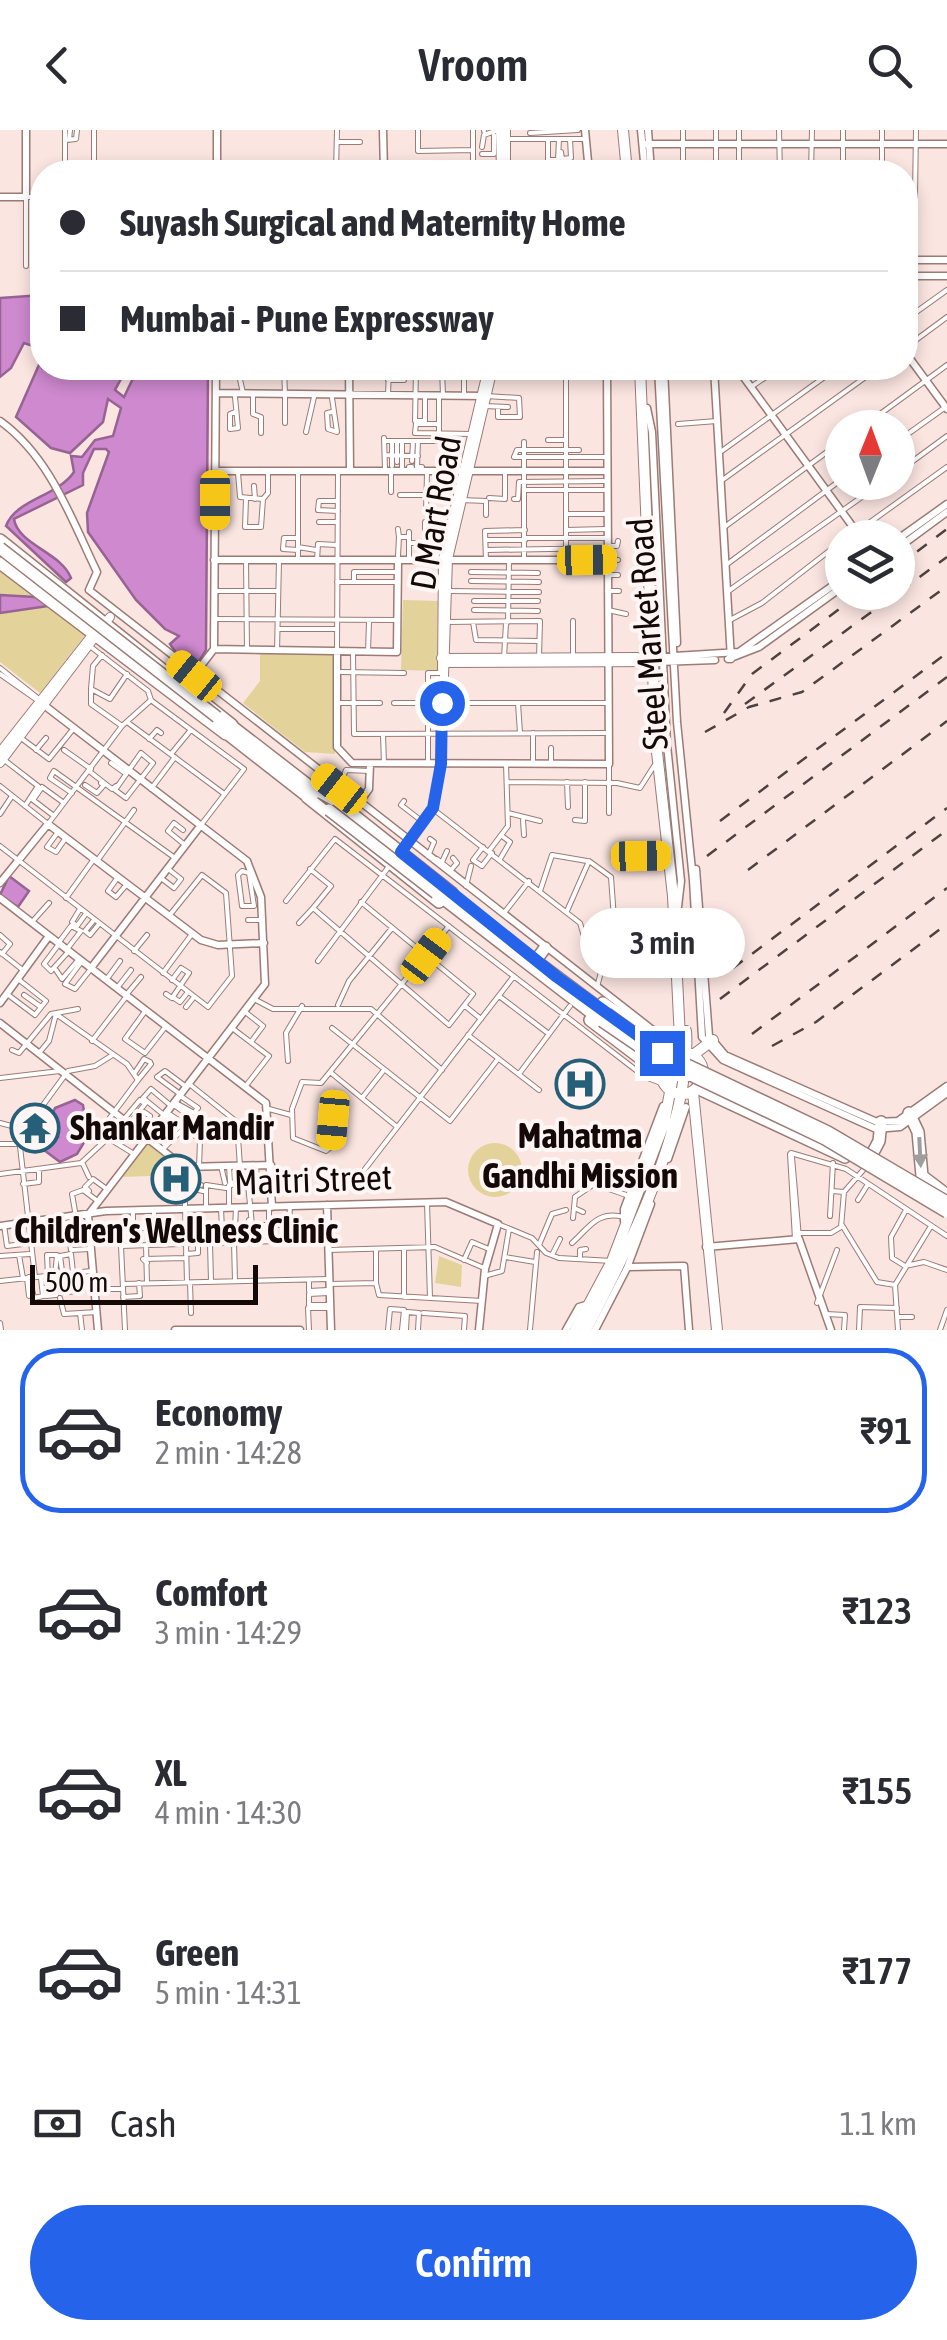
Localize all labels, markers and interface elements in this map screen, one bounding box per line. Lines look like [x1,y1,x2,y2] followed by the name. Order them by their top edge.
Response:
[30,38,85,93] icon: back
[862,38,917,93] icon: search
[418,39,529,91] text: Vroom
[120,201,626,244] text: Suyash Surgical and Maternity Home
[120,297,494,340] text: Mumbai - Pune Expressway
[825,410,915,500] north arrow
[825,410,915,610] map controls
[402,433,468,593] street label: D Mart Road
[200,470,230,530] car
[619,517,675,751] street label: Steel Market Road
[825,520,915,610] button: layers
[557,544,617,576] car
[161,645,227,707] car
[420,681,465,726] route start
[306,759,372,819] car
[611,840,671,872] car
[580,908,744,978] callout: 3 min
[396,923,456,989] car
[630,924,695,961] text: 3 min
[640,1031,685,1076] route end
[554,1058,606,1110] hospital icon: Mahatma Gandhi Mission
[315,1089,351,1151] car
[9,1102,61,1154] temple icon: Shankar Mandir
[70,1107,274,1147] place label: Shankar Mandir
[482,1115,678,1195] place label: Mahatma Gandhi Mission
[912,1136,928,1168] one-way arrow
[150,1153,202,1205] hospital icon: Children's Wellness Clinic
[233,1156,393,1202] street label: Maitri Street
[14,1210,338,1250] place label: Children's Wellness Clinic
[30,1260,258,1304] scale bar
[45,1266,108,1298] text: 500 m
[35,1386,125,1476] icon: car
[155,1391,282,1434] text: Economy
[860,1409,912,1452] text: ₹91
[155,1434,302,1471] text: 2 min · 14:28
[35,1566,125,1656] icon: car
[155,1571,267,1614] text: Comfort
[842,1589,912,1632] text: ₹123
[155,1614,302,1651] text: 3 min · 14:29
[35,1746,125,1836] icon: car
[155,1751,187,1794] text: XL
[842,1769,912,1812] text: ₹155
[155,1794,302,1831] text: 4 min · 14:30
[35,1926,125,2016] icon: car
[155,1931,239,1974] text: Green
[842,1949,912,1992] text: ₹177
[155,1974,302,2011] text: 5 min · 14:31
[30,2096,85,2151] icon: cash
[110,2102,177,2145] text: Cash
[840,2105,917,2142] text: 1.1 km
[30,2205,917,2320] button: Confirm

